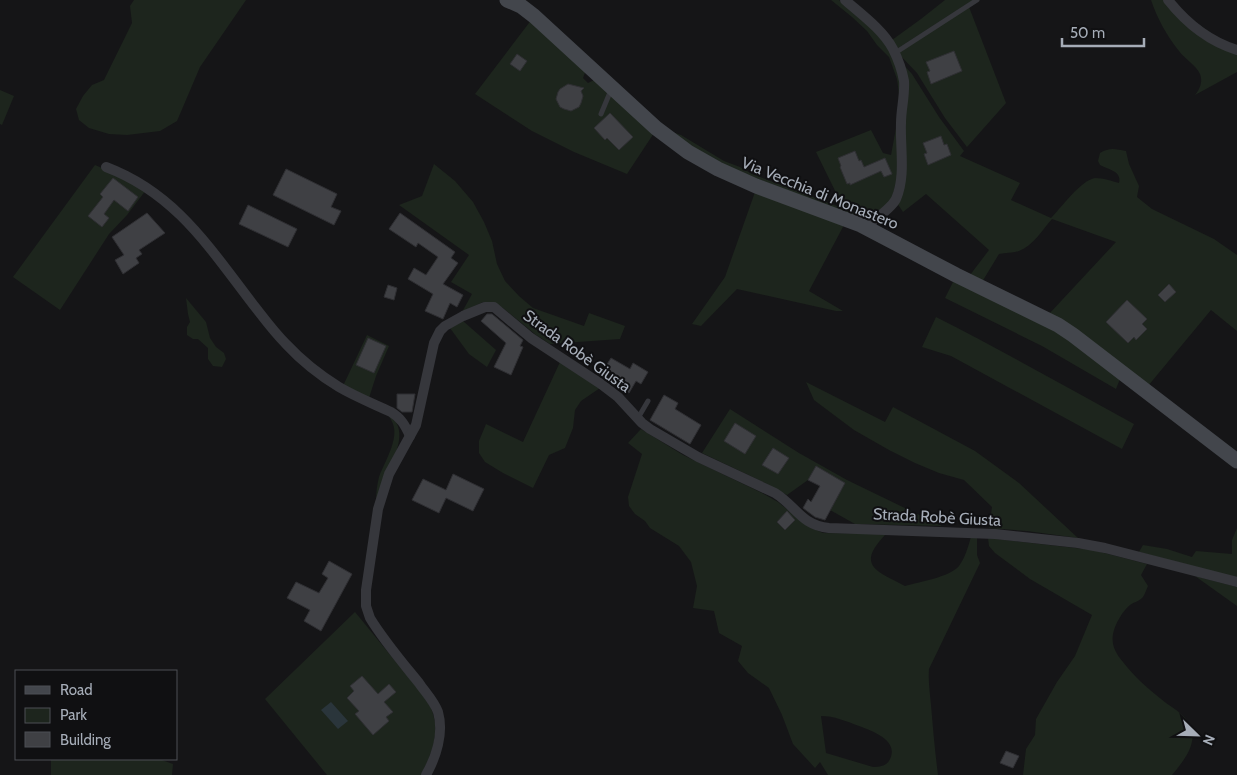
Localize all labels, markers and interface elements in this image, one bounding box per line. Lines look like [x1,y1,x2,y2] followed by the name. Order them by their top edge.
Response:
[1062,15,1144,47] scale bar
[1070,24,1105,42] text: 50 m
[739,153,902,233] street label: Via Vecchia di Monastero
[520,306,635,397] street label: Strada Robè Giusta
[872,504,1002,530] street label: Strada Robè Giusta
[15,670,178,760] legend
[60,681,93,699] text: Road
[60,706,87,724] text: Park
[1172,710,1222,760] north arrow
[60,731,111,749] text: Building
[1199,732,1219,748] text: N

